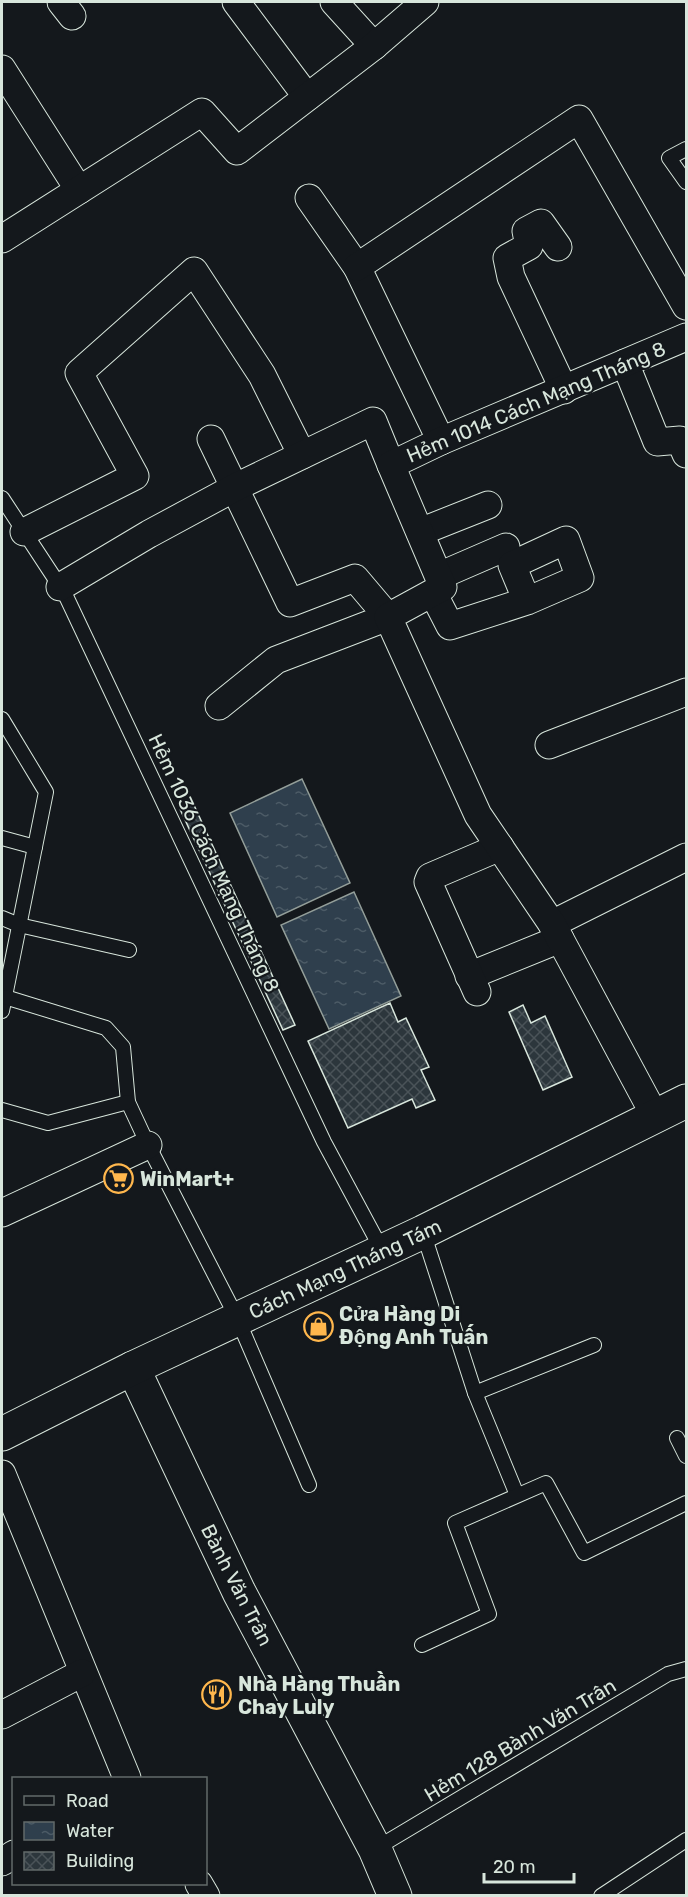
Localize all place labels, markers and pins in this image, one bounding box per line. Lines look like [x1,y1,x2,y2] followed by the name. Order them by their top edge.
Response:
[103,1163,135,1195] supermarket icon: WinMart+
[140,1167,234,1191] place label: WinMart+
[339,1302,488,1349] place label: Cửa Hàng Di Động Anh Tuấn
[302,1310,334,1342] shop icon: Cửa Hàng Di Động Anh Tuấn
[238,1671,400,1719] place label: Nhà Hàng Thuần Chay Luly
[201,1679,233,1711] restaurant icon: Nhà Hàng Thuần Chay Luly

